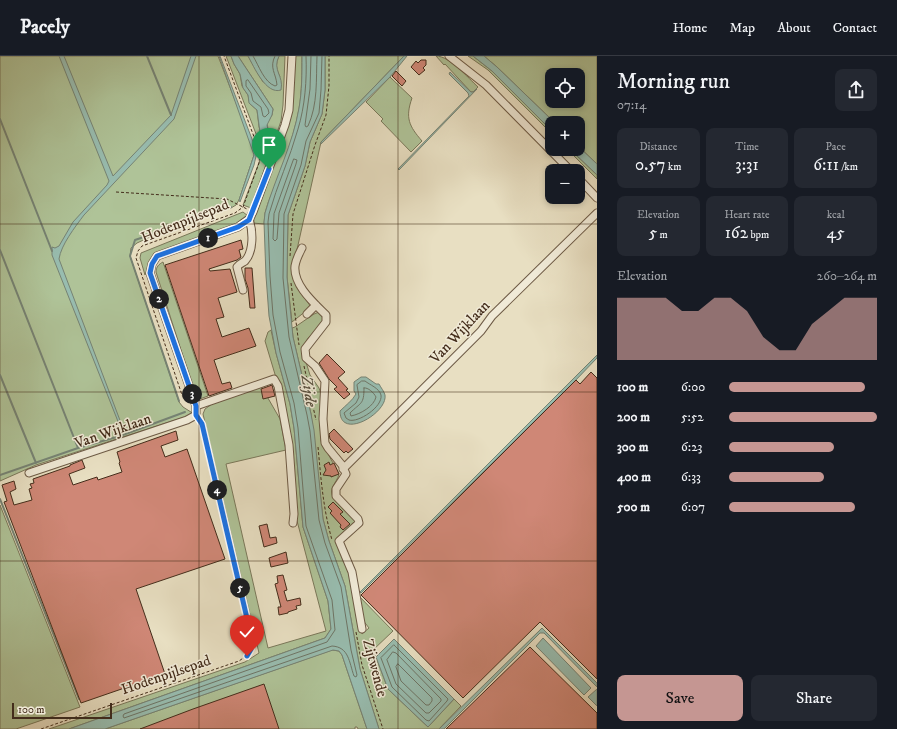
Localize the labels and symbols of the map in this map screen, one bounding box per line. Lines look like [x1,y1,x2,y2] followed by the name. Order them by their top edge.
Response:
[252,128,286,169] pin
[138,195,232,247] street label: Hodenpijlsepad
[198,228,218,248] pin: 1
[149,289,169,309] pin: 2
[425,296,494,368] street label: Van Wijklaan
[297,373,321,409] water label: Zijde
[182,384,202,404] pin: 3
[71,409,154,453] street label: Van Wijklaan
[207,480,227,500] pin: 4
[230,578,250,598] pin: 5
[230,615,264,656] pin
[358,637,392,699] street label: Zijtwende
[119,651,214,699] street label: Hodenpijlsepad
[12,701,112,720] scale bar

